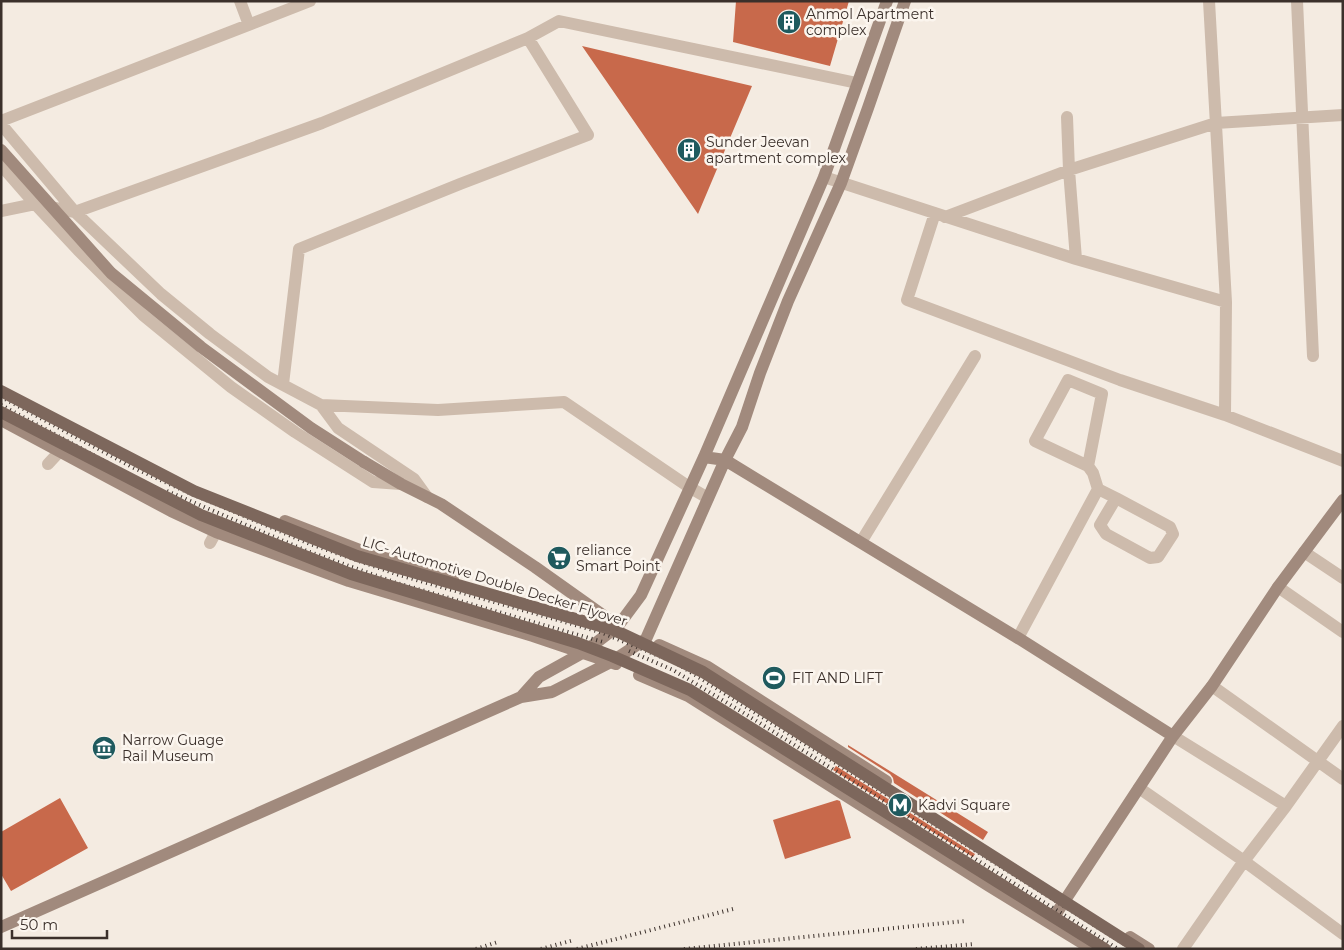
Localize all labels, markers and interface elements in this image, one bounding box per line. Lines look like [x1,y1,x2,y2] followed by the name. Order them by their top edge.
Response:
[806,5,935,39] place label: Anmol Apartment complex
[776,9,802,35] building icon: Anmol Apartment complex
[706,133,846,167] place label: Sunder Jeevan apartment complex
[676,137,702,163] building icon: Sunder Jeevan apartment complex
[360,532,630,630] street label: LIC- Automotive Double Decker Flyover
[576,541,661,575] place label: reliance Smart Point
[546,545,572,571] supermarket icon: reliance Smart Point
[761,665,787,691] sports icon: FIT AND LIFT
[792,669,883,687] place label: FIT AND LIFT
[122,731,224,765] place label: Narrow Guage Rail Museum
[91,735,117,761] museum icon: Narrow Guage Rail Museum
[887,792,913,818] metro station icon: Kadvi Square
[918,796,1010,814] place label: Kadvi Square
[12,908,108,940] scale bar
[20,915,58,934] text: 50 m

